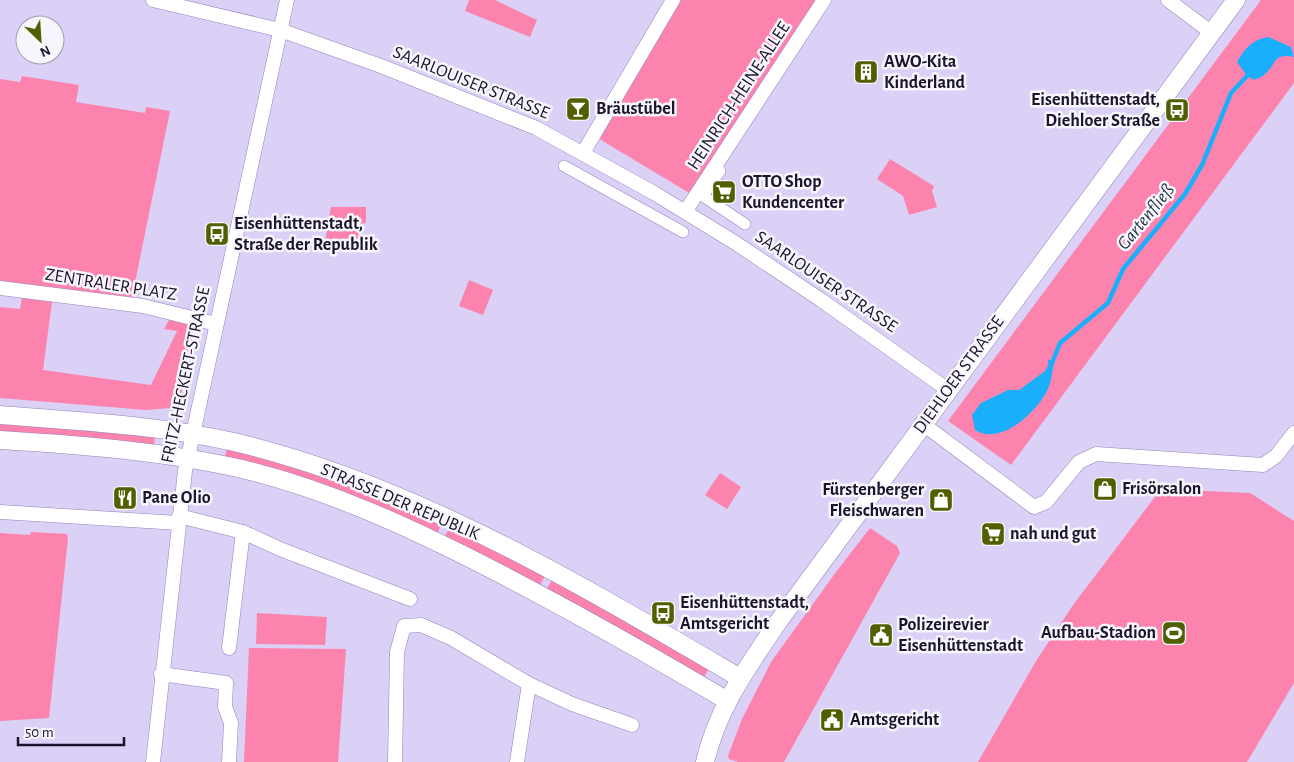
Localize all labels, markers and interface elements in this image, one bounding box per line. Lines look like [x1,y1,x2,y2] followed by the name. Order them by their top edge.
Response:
[15,15,65,65] north arrow
[685,19,794,173] street label: HEINRICH-HEINE-ALLEE
[38,42,52,59] text: N
[390,43,552,123] street label: SAARLOUISER STRASSE
[884,53,966,92] place label: AWO-Kita Kinderland
[853,59,879,85] building icon: AWO-Kita Kinderland
[1031,91,1160,130] place label: Eisenhüttenstadt, Diehloer Straße
[565,96,591,122] bar icon: Bräustübel
[1164,97,1190,123] bus stop icon: Eisenhüttenstadt, Diehloer Straße
[596,100,675,118] place label: Bräustübel
[742,173,845,212] place label: OTTO Shop Kundencenter
[711,179,737,205] supermarket icon: OTTO Shop Kundencenter
[1114,180,1178,254] water label: Gartenfließ
[234,215,378,254] place label: Eisenhüttenstadt, Straße der Republik
[204,221,230,247] bus stop icon: Eisenhüttenstadt, Straße der Republik
[752,228,900,336] street label: SAARLOUISER STRASSE
[44,266,178,304] street label: ZENTRALER PLATZ
[159,285,214,465] street label: FRITZ-HECKERT-STRASSE
[910,313,1008,437] street label: DIEHLOER STRASSE
[318,460,482,544] street label: STRASSE DER REPUBLIK
[1092,476,1118,502] shop icon: Frisörsalon
[1122,480,1201,498] place label: Frisörsalon
[822,481,925,520] place label: Fürstenberger Fleischwaren
[112,485,138,511] restaurant icon: Pane Olio
[928,487,954,513] shop icon: Fürstenberger Fleischwaren
[142,489,211,507] place label: Pane Olio
[980,521,1006,547] supermarket icon: nah und gut
[1010,525,1096,543] place label: nah und gut
[680,594,809,633] place label: Eisenhüttenstadt, Amtsgericht
[650,600,676,626] bus stop icon: Eisenhüttenstadt, Amtsgericht
[898,616,1023,655] place label: Polizeirevier Eisenhüttenstadt
[1161,620,1187,646] sports icon: Aufbau-Stadion
[868,622,894,648] public building icon: Polizeirevier Eisenhüttenstadt
[1041,624,1156,642] place label: Aufbau-Stadion
[819,707,845,733] public building icon: Amtsgericht
[850,711,939,729] place label: Amtsgericht
[18,714,124,746] scale bar
[25,725,54,740] text: 50 m

